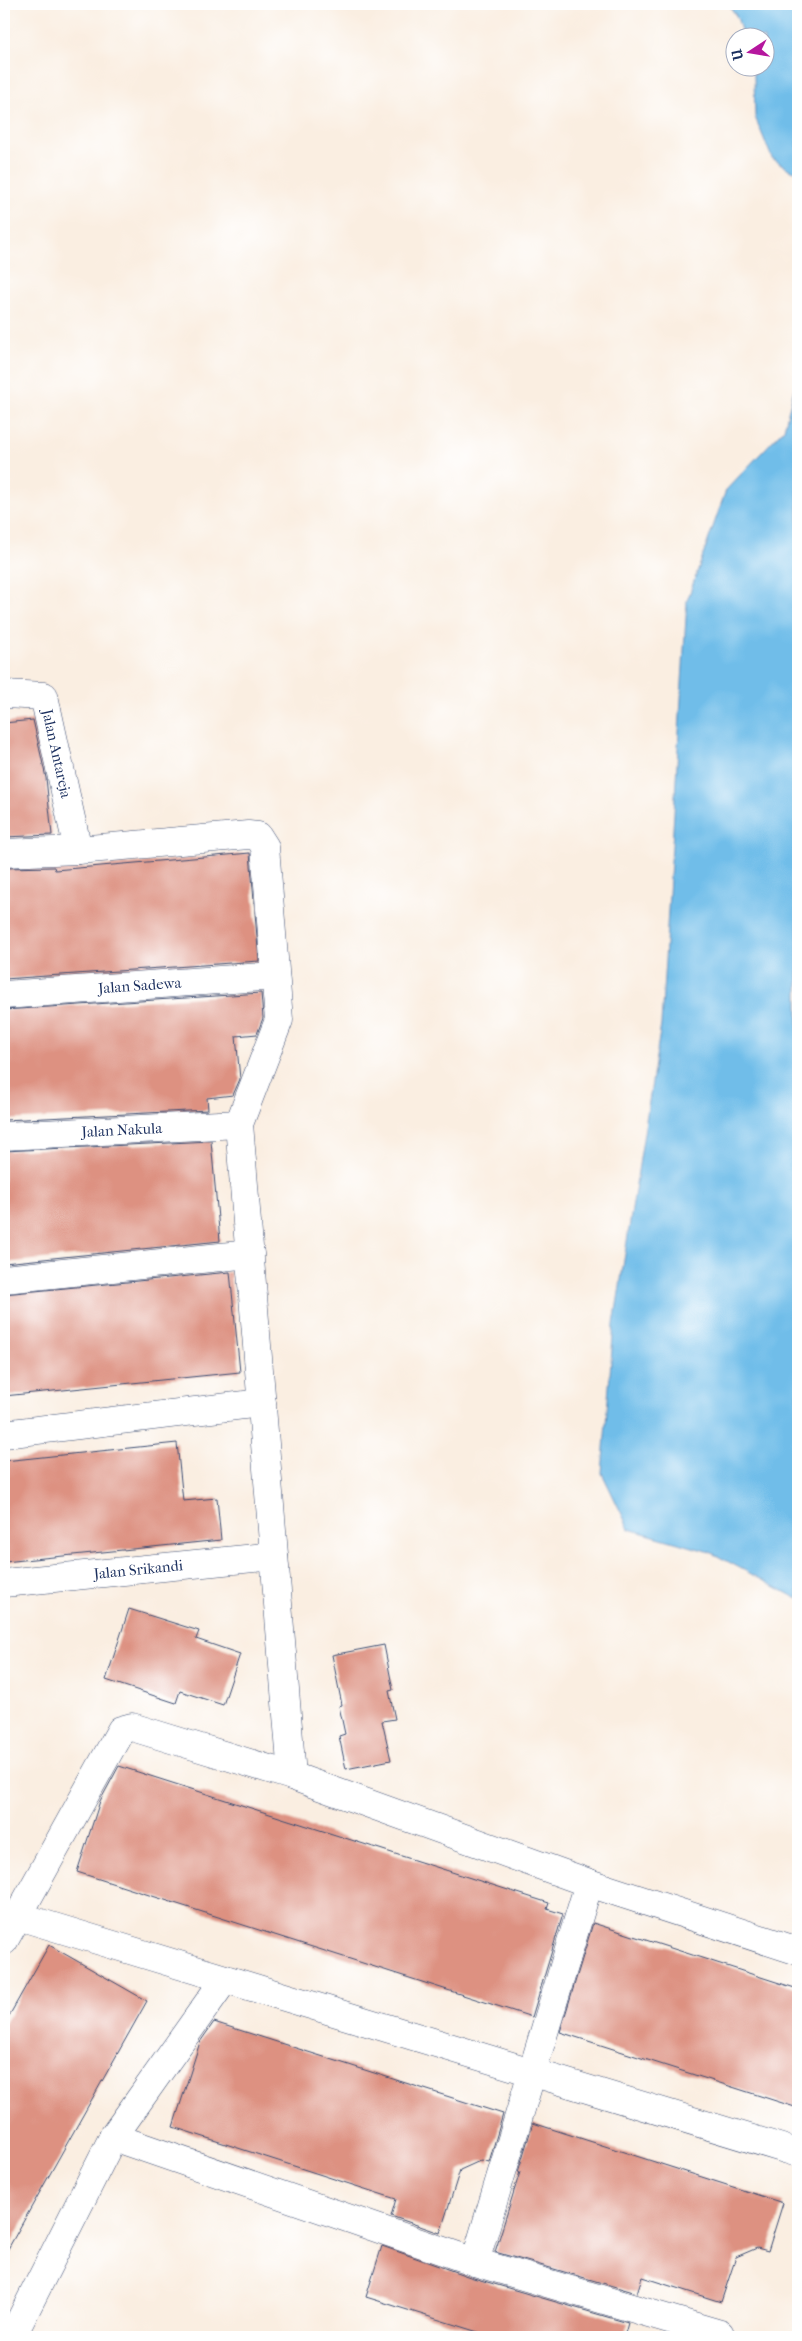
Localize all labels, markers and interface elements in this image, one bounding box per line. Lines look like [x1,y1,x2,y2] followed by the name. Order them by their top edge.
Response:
[724,28,774,78] north arrow
[728,47,747,63] text: U
[38,706,75,801] street label: Jalan Antareja
[96,974,183,997] street label: Jalan Sadewa
[80,1119,164,1141] street label: Jalan Nakula
[92,1556,184,1583] street label: Jalan Srikandi

